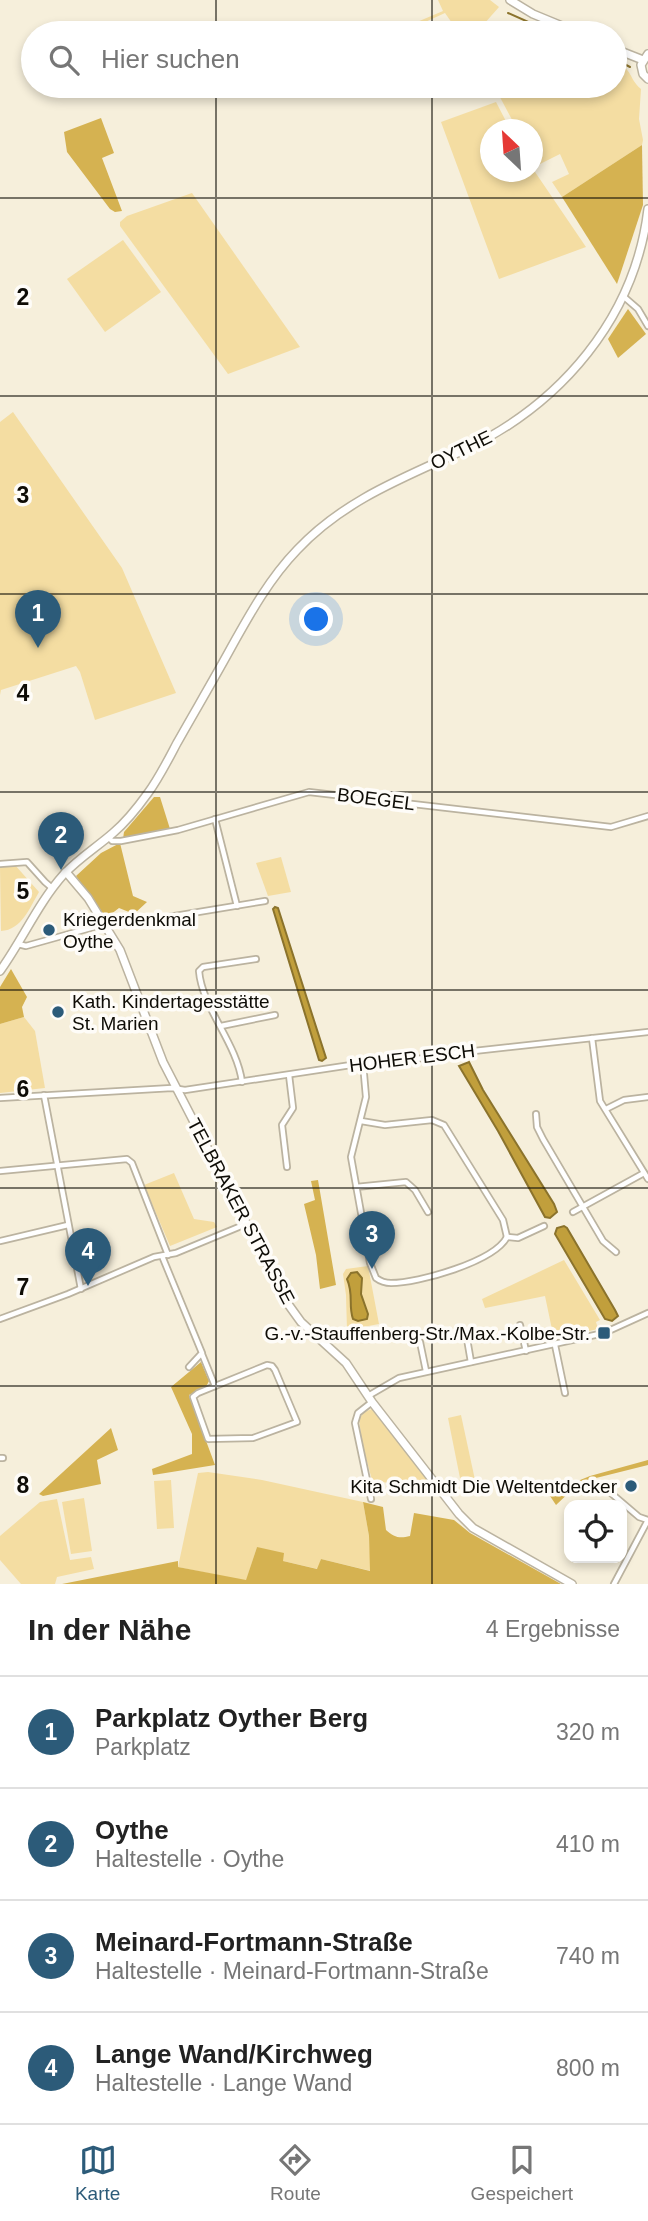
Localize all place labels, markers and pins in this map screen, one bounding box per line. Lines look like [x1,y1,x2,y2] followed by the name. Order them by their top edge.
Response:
[15,590,61,648] pin: 1
[38,812,84,870] pin: 2
[63,909,196,952] place label: Kriegerdenkmal Oythe
[41,922,57,938] marker: Kriegerdenkmal Oythe
[72,991,270,1034] place label: Kath. Kindertagesstätte St. Marien
[50,1004,66,1020] marker: Kath. Kindertagesstätte St. Marien
[349,1211,395,1269] pin: 3
[65,1228,111,1286] pin: 4
[264,1323,590,1344] place label: G.-v.-Stauffenberg-Str./Max.-Kolbe-Str.
[596,1325,612,1341] marker: G.-v.-Stauffenberg-Str./Max.-Kolbe-Str.
[350,1476,618,1497] place label: Kita Schmidt Die Weltentdecker
[623,1478,639,1494] marker: Kita Schmidt Die Weltentdecker

